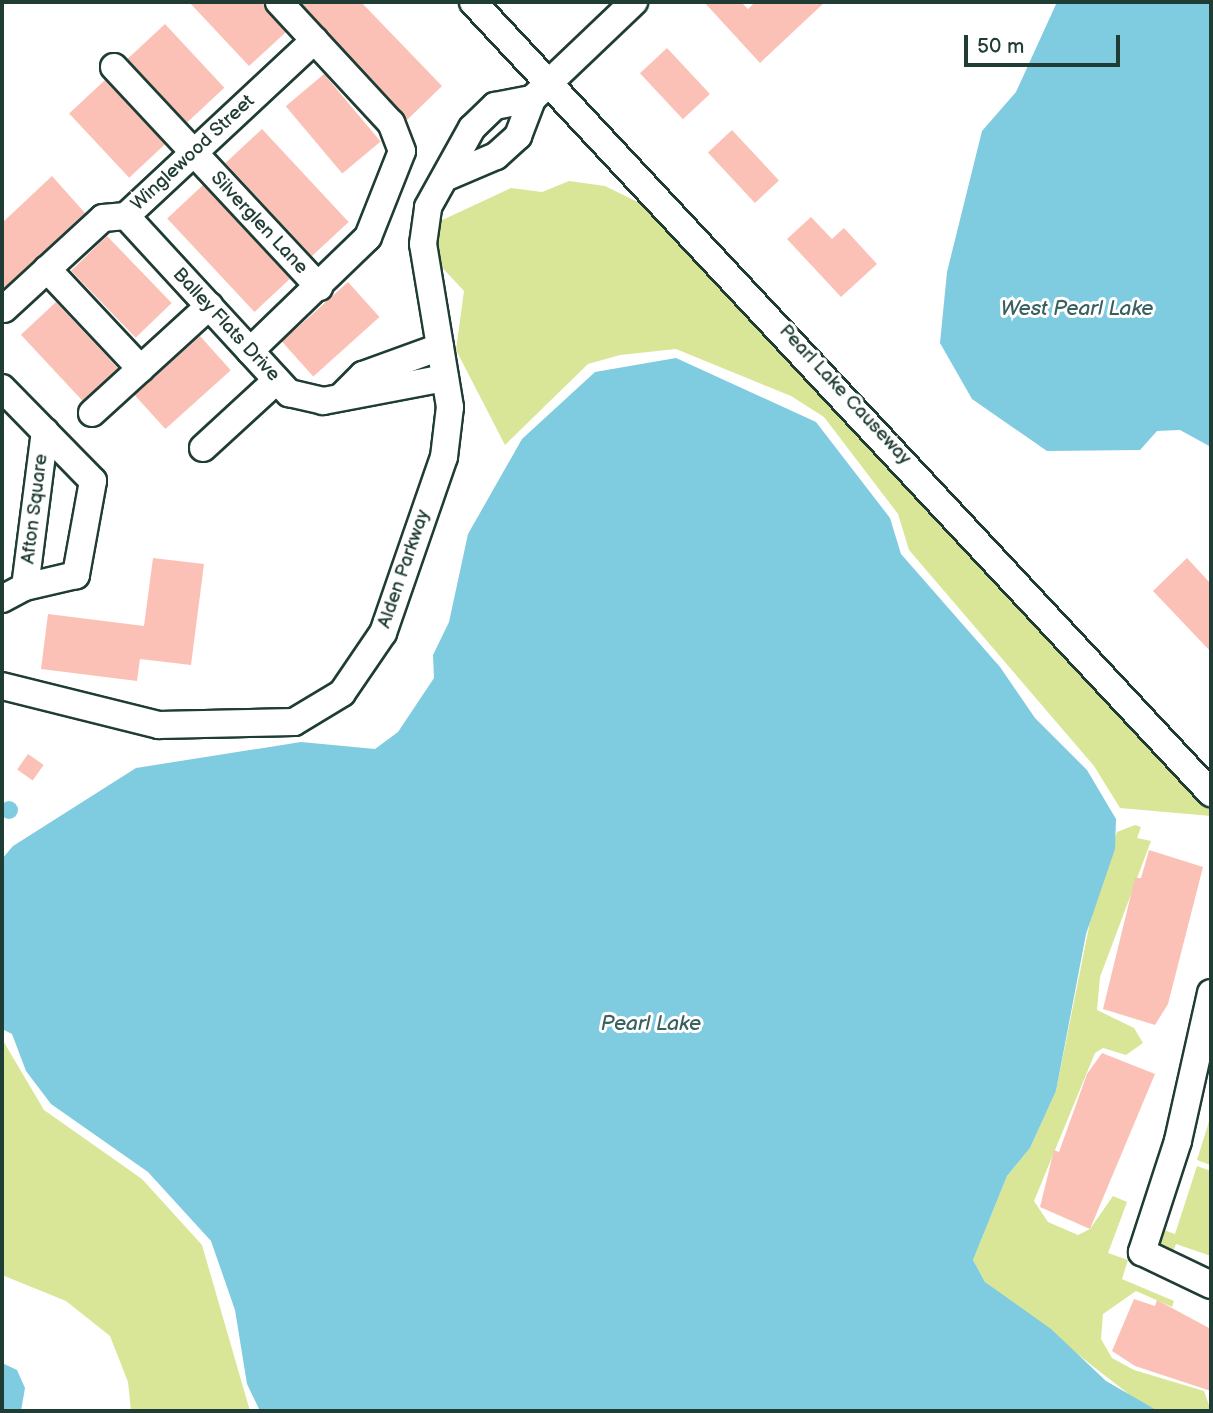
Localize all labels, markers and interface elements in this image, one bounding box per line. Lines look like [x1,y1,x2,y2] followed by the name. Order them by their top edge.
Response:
[968,21,1124,65] scale bar
[977,34,1024,59] text: 50 m
[127,90,259,216] street label: Winglewood Street
[206,167,312,279] street label: Silverglen Lane
[167,263,285,387] street label: Balley Flats Drive
[1000,296,1154,322] water label: West Pearl Lake
[774,320,916,470] street label: Pearl Lake Causeway
[17,452,53,566] street label: Afton Square
[373,507,435,631] street label: Alden Parkway
[601,1011,701,1037] water label: Pearl Lake

